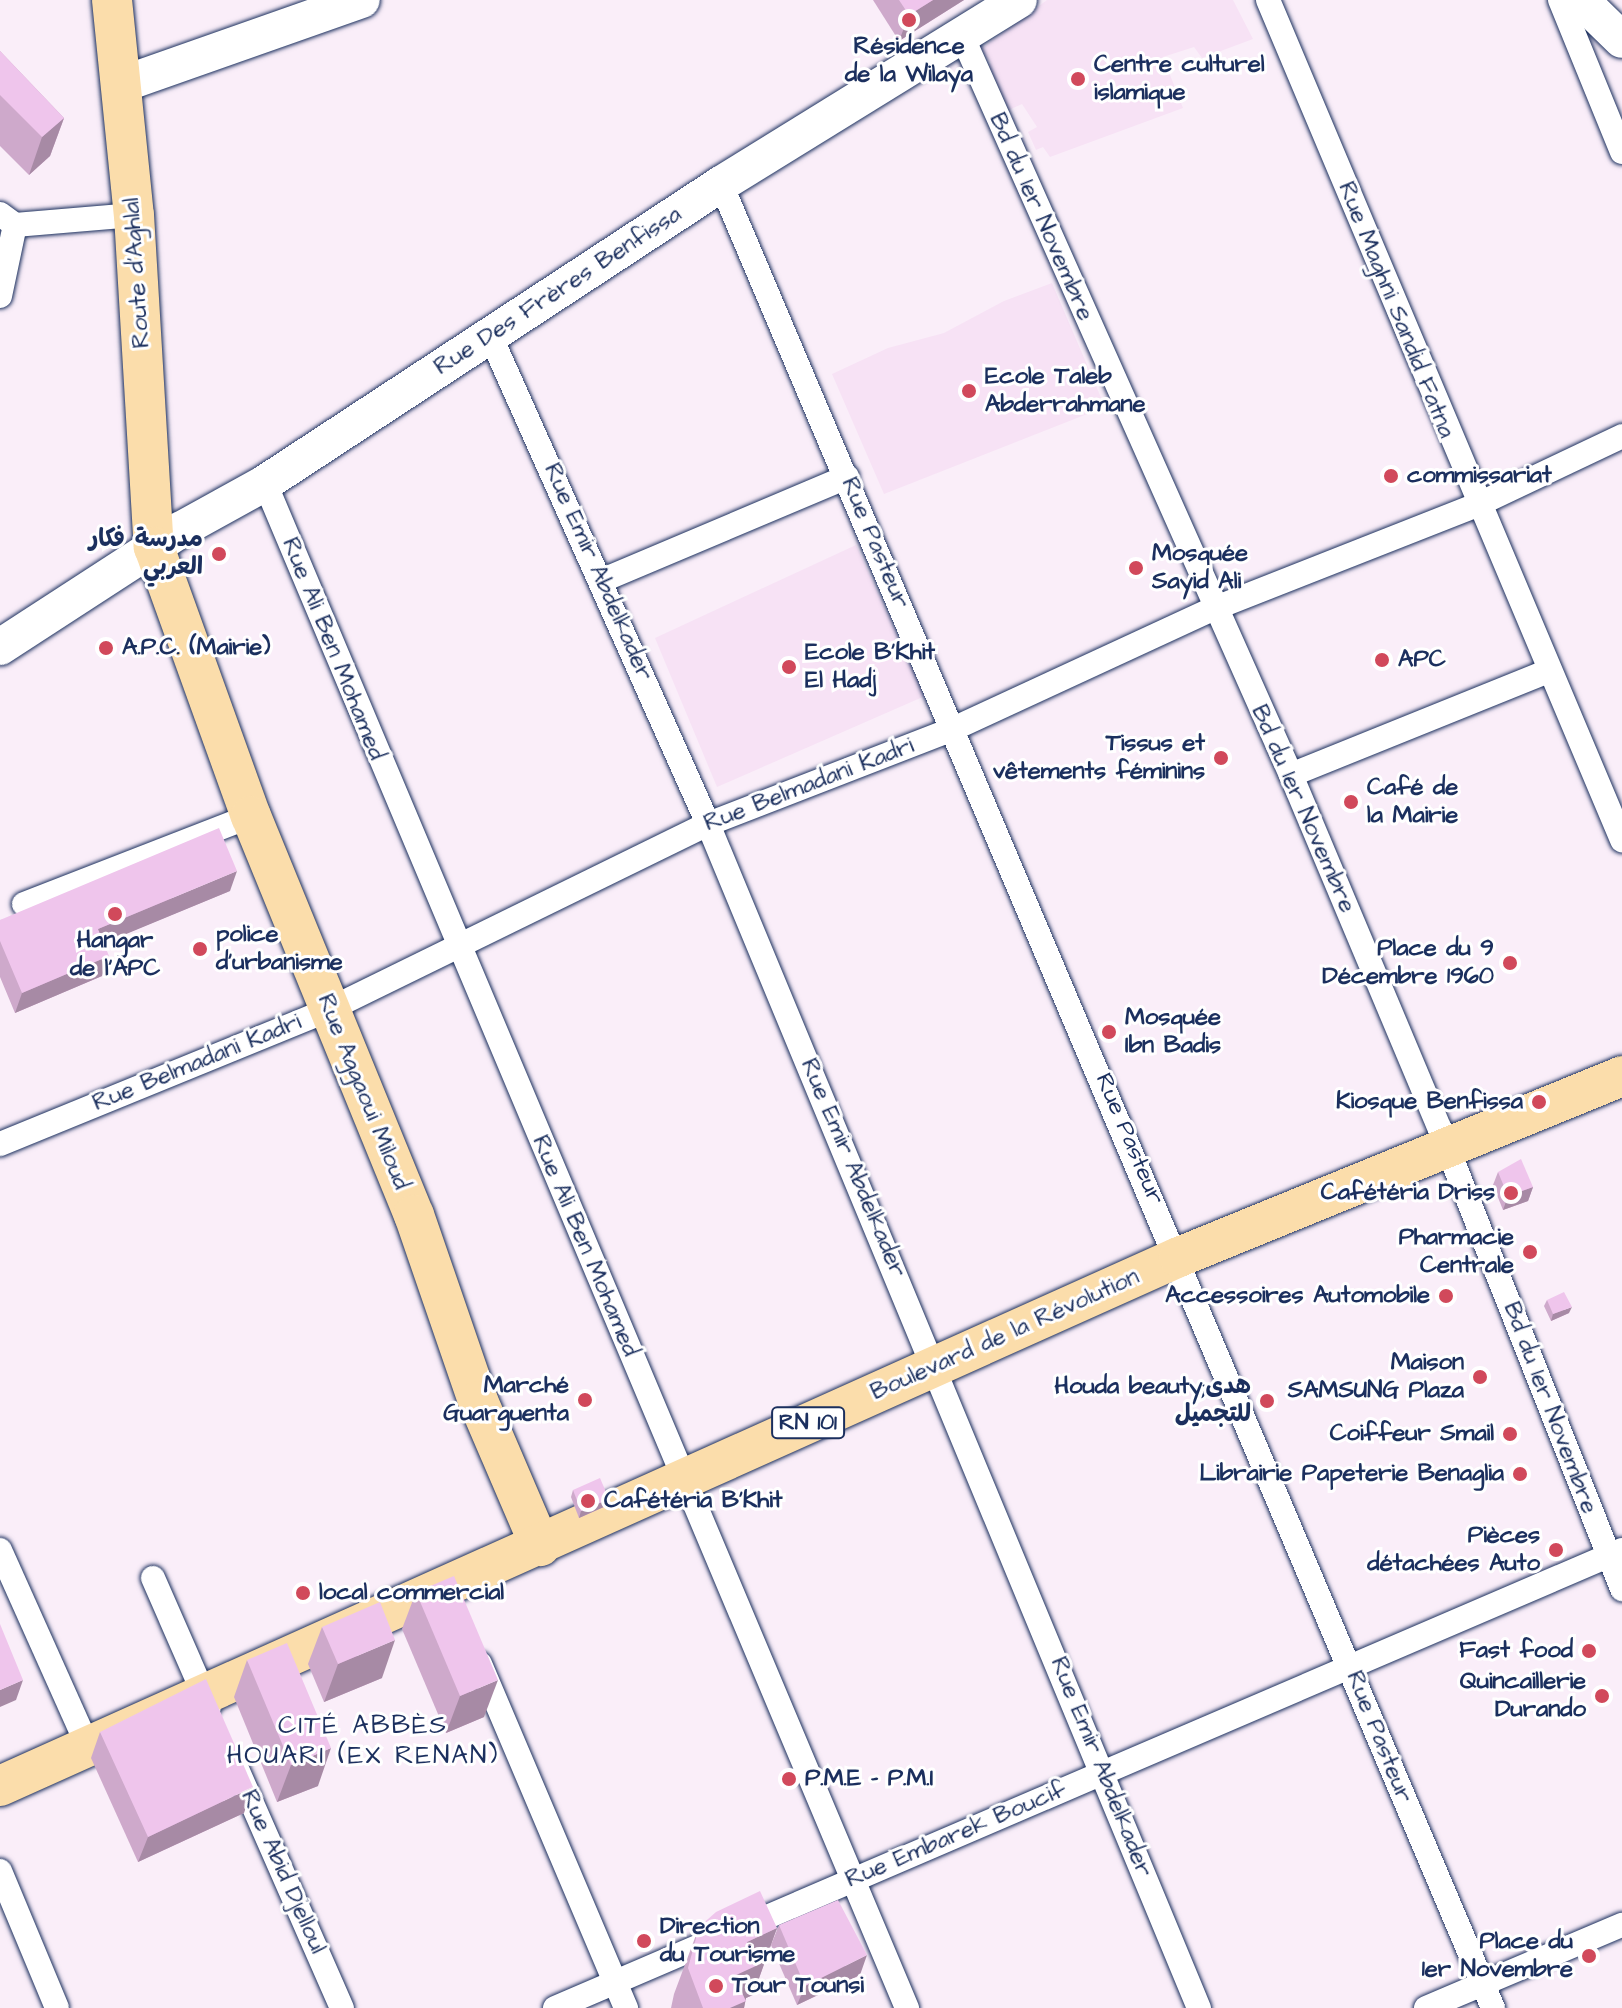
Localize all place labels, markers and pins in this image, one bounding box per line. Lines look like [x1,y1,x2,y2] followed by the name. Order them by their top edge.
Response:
[900,11,918,29] marker: Résidence de la Wilaya
[845,33,973,89] place label: Résidence de la Wilaya
[1094,51,1265,107] place label: Centre culturel islamique
[1069,70,1087,88] marker: Centre culturel islamique
[985,363,1146,419] place label: Ecole Taleb Abderrahmane
[960,382,978,400] marker: Ecole Taleb Abderrahmane
[1407,462,1552,490] place label: commissariat
[1382,467,1400,485] marker: commissariat
[89,526,203,582] place label: مدرسة فكار العربي
[1152,540,1248,596] place label: Mosquée Sayid Ali
[210,545,228,563] marker: مدرسة فكار العربي
[1127,559,1145,577] marker: Mosquée Sayid Ali
[122,634,271,662] place label: A.P.C. (Mairie)
[97,639,115,657] marker: A.P.C. (Mairie)
[805,639,935,695] place label: Ecole B'Khit El Hadj
[1398,646,1446,674] place label: APC
[1373,651,1391,669] marker: APC
[780,658,798,676] marker: Ecole B'Khit El Hadj
[993,730,1205,786] place label: Tissus et vêtements féminins
[1212,749,1230,767] marker: Tissus et vêtements féminins
[1367,774,1458,830] place label: Café de la Mairie
[1342,793,1360,811] marker: Café de la Mairie
[106,905,124,923] marker: Hangar de l'APC
[216,921,343,977] place label: police d'urbanisme
[70,927,160,983] place label: Hangar de l'APC
[1322,935,1494,991] place label: Place du 9 Décembre 1960
[191,940,209,958] marker: police d'urbanisme
[1501,954,1519,972] marker: Place du 9 Décembre 1960
[1125,1004,1221,1060] place label: Mosquée Ibn Badis
[1100,1023,1118,1041] marker: Mosquée Ibn Badis
[1336,1088,1523,1116] place label: Kiosque Benfissa
[1530,1093,1548,1111] marker: Kiosque Benfissa
[1321,1179,1495,1207] place label: Cafétéria Driss
[1502,1184,1520,1202] marker: Cafétéria Driss
[1399,1224,1514,1280] place label: Pharmacie Centrale
[1521,1243,1539,1261] marker: Pharmacie Centrale
[1165,1282,1430,1310] place label: Accessoires Automobile
[1437,1287,1455,1305] marker: Accessoires Automobile
[1288,1349,1464,1405] place label: Maison SAMSUNG Plaza
[1471,1368,1489,1386] marker: Maison SAMSUNG Plaza
[443,1372,569,1428] place label: Marché Guarguenta
[1054,1373,1251,1429] place label: Houda beauty;هدى للتجميل
[576,1391,594,1409] marker: Marché Guarguenta
[1258,1392,1276,1410] marker: Houda beauty;هدى للتجميل
[1330,1420,1494,1448] place label: Coiffeur Smail
[1501,1425,1519,1443] marker: Coiffeur Smail
[1199,1460,1504,1488] place label: Librairie Papeterie Benaglia
[1511,1465,1529,1483] marker: Librairie Papeterie Benaglia
[604,1487,783,1515] place label: Cafétéria B'Khit
[579,1492,597,1510] marker: Cafétéria B'Khit
[1367,1522,1540,1578] place label: Pièces détachées Auto
[1547,1541,1565,1559] marker: Pièces détachées Auto
[319,1579,504,1607] place label: local commercial
[294,1584,312,1602] marker: local commercial
[1459,1637,1573,1665] place label: Fast food
[1580,1642,1598,1660] marker: Fast food
[1460,1668,1586,1724] place label: Quincaillerie Durando
[1593,1687,1611,1705] marker: Quincaillerie Durando
[805,1765,933,1793] place label: P.M.E - P.M.I
[780,1770,798,1788] marker: P.M.E - P.M.I
[660,1913,795,1969] place label: Direction du Tourisme
[1422,1928,1573,1984] place label: Place du 1er Novembre
[635,1932,653,1950] marker: Direction du Tourisme
[1580,1947,1598,1965] marker: Place du 1er Novembre
[732,1972,864,2000] place label: Tour Tounsi
[707,1977,725,1995] marker: Tour Tounsi

